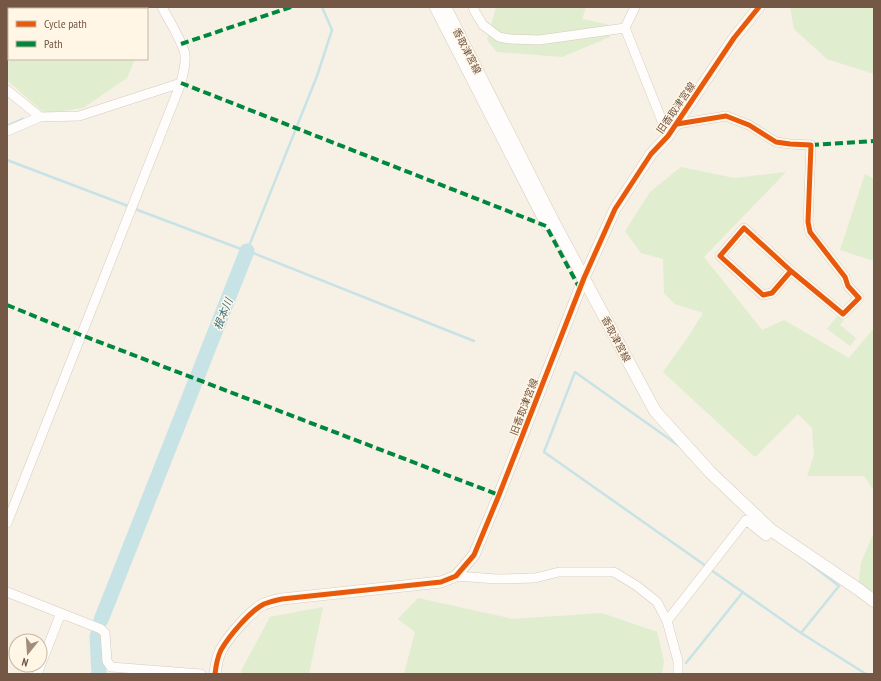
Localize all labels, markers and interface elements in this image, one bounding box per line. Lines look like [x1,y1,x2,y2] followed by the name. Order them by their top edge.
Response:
[8,8,148,60] legend
[44,16,87,31] text: Cycle path
[450,26,484,76] street label: 香取津宮線
[44,36,62,51] text: Path
[653,80,699,136] street label: 旧香取津宮線
[210,295,236,332] water label: 根本川
[599,314,633,364] street label: 香取津宮線
[507,377,541,437] street label: 旧香取津宮線
[8,633,48,673] north arrow
[20,655,30,670] text: N

